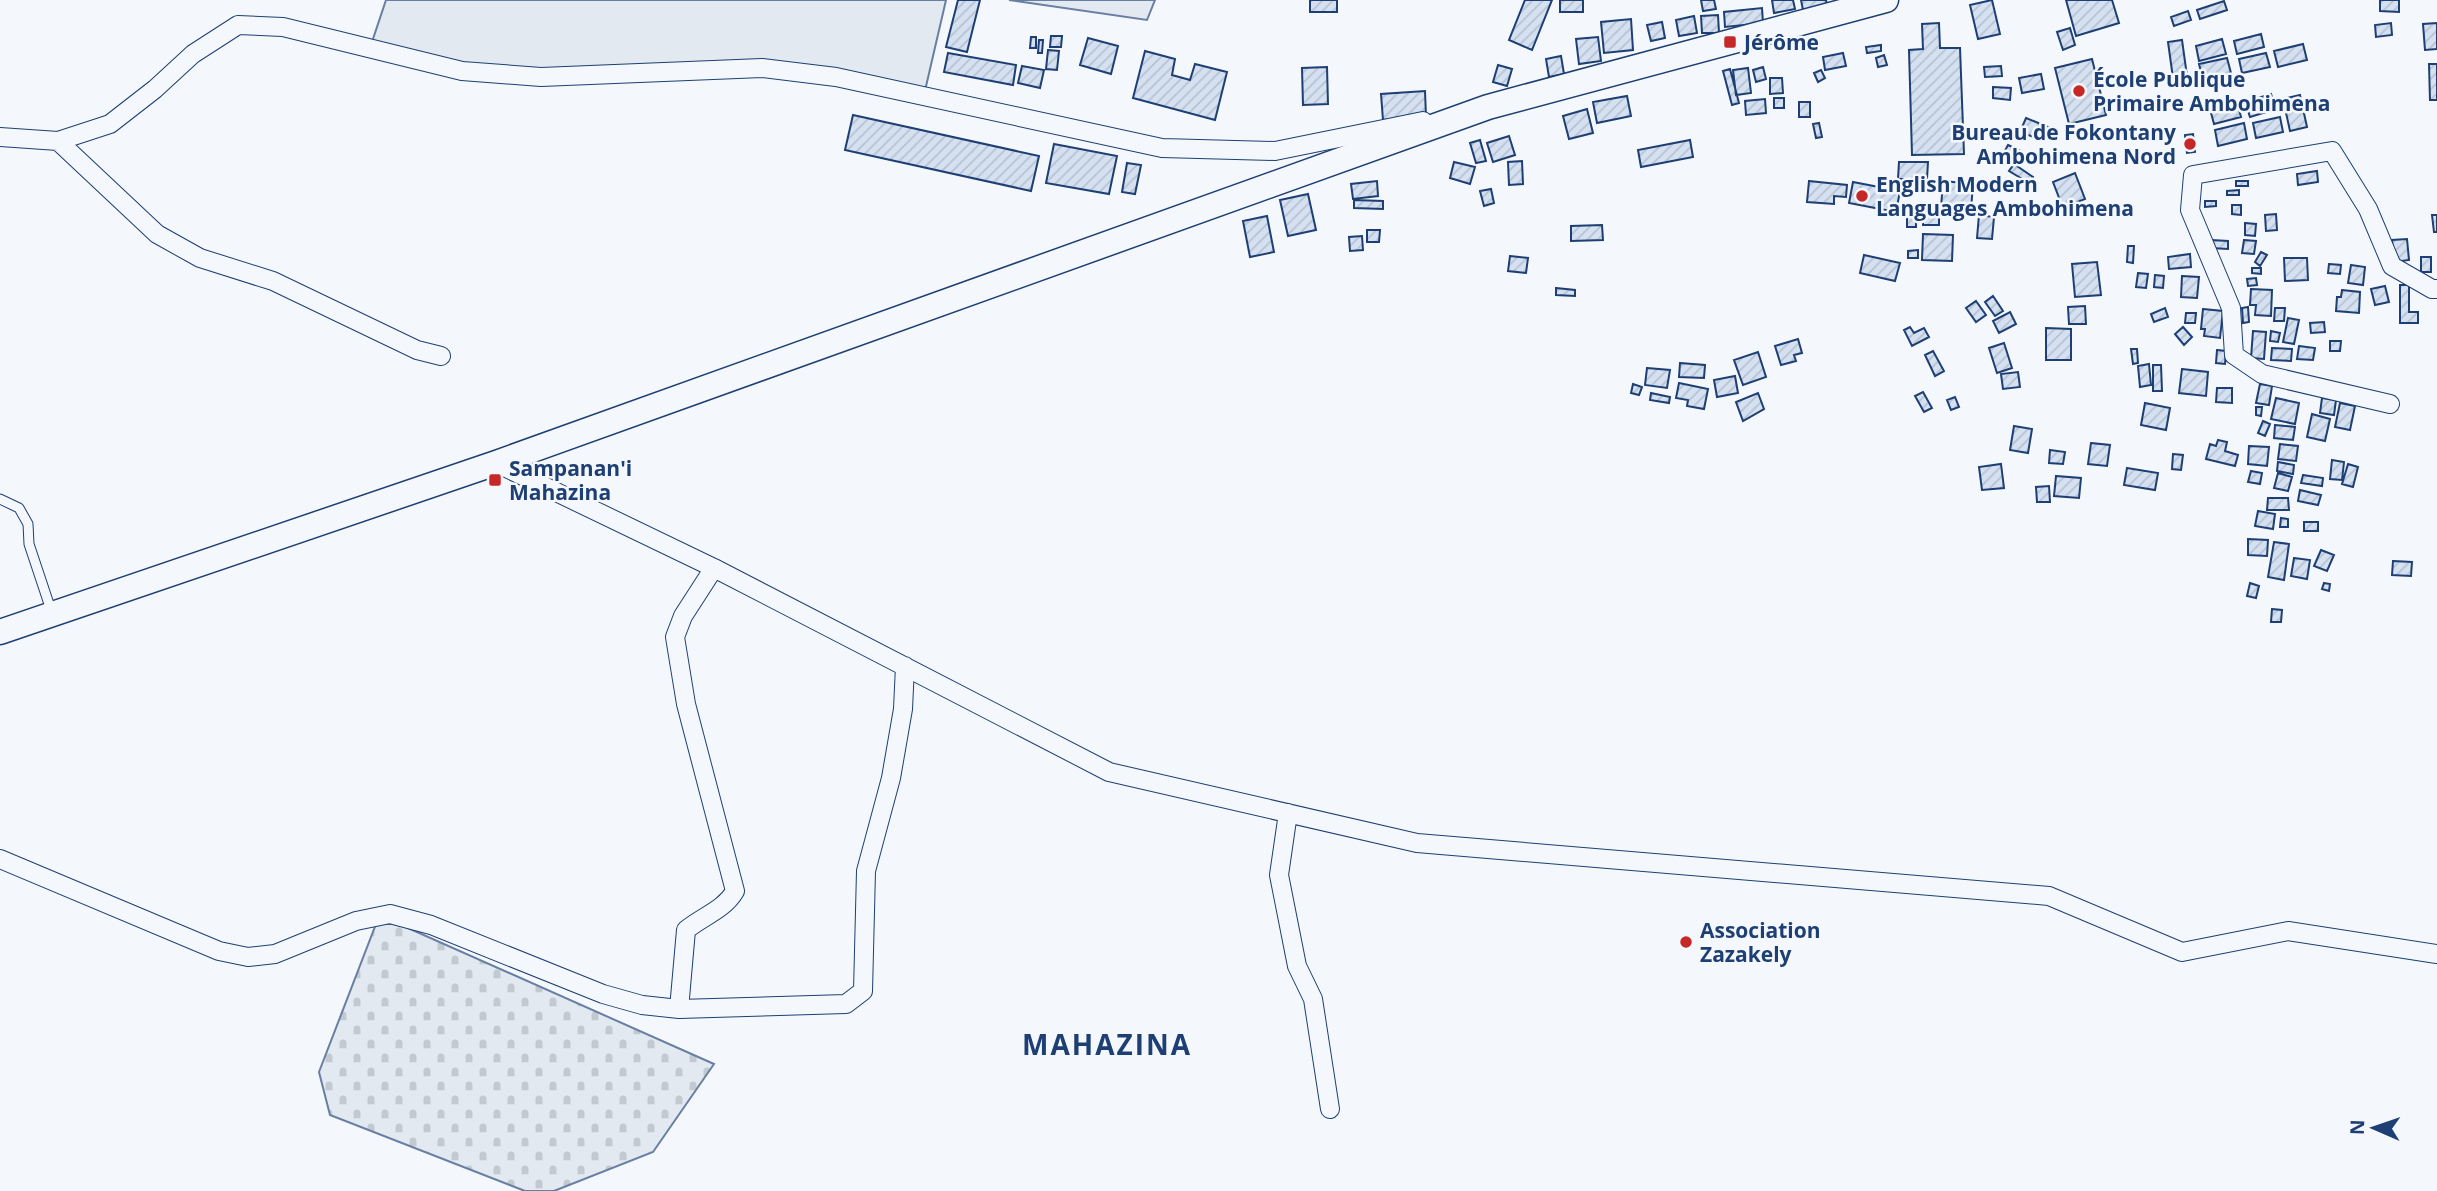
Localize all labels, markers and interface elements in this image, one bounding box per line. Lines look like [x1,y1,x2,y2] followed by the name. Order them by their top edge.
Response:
[1742,28,1819,56] place label: Jérôme
[1722,34,1738,50] marker: Jérôme
[2093,65,2330,117] place label: École Publique Primaire Ambohimena
[2071,83,2087,99] marker: École Publique Primaire Ambohimena
[1951,118,2176,170] place label: Bureau de Fokontany Ambohimena Nord
[2182,136,2198,152] marker: Bureau de Fokontany Ambohimena Nord
[1876,170,2134,222] place label: English Modern Languages Ambohimena
[1854,188,1870,204] marker: English Modern Languages Ambohimena
[509,454,632,506] place label: Sampanan'i Mahazina
[487,472,503,488] marker: Sampanan'i Mahazina
[1700,916,1821,968] place label: Association Zazakely
[1678,934,1694,950] marker: Association Zazakely
[1022,1025,1192,1063] district label: MAHAZINA
[2339,1093,2409,1163] north arrow
[2344,1119,2370,1136] text: N

